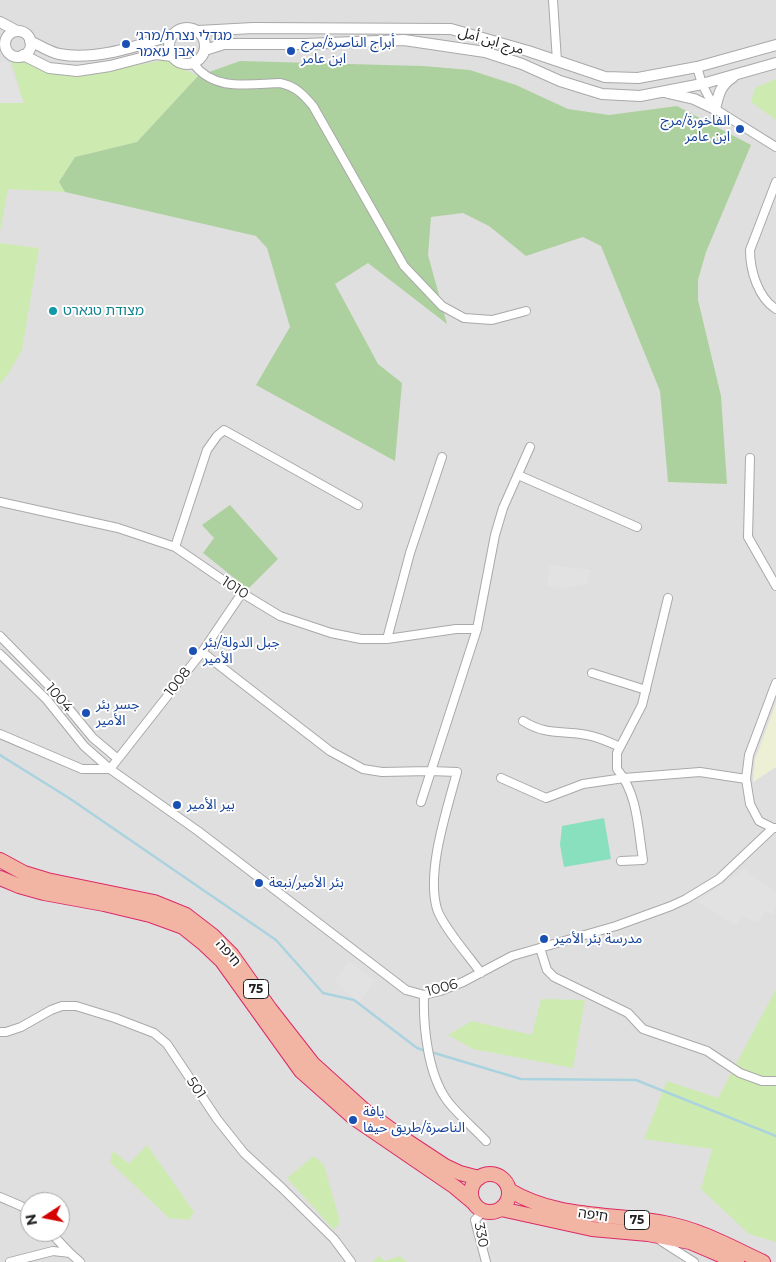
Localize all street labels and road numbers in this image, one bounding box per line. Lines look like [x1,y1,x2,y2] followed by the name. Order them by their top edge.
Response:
[456,24,526,58] street label: مرج ابن أمل
[218,573,252,603] street label: 1010
[161,664,195,700] street label: 1008
[42,680,76,716] street label: 1004
[212,936,244,970] street label: חיפה
[424,976,460,1000] street label: 1006
[244,980,268,999] road number: 75
[183,1074,209,1102] street label: 501
[577,1205,609,1225] street label: חיפה
[624,1210,650,1230] road number: 75
[470,1221,492,1249] street label: 330

